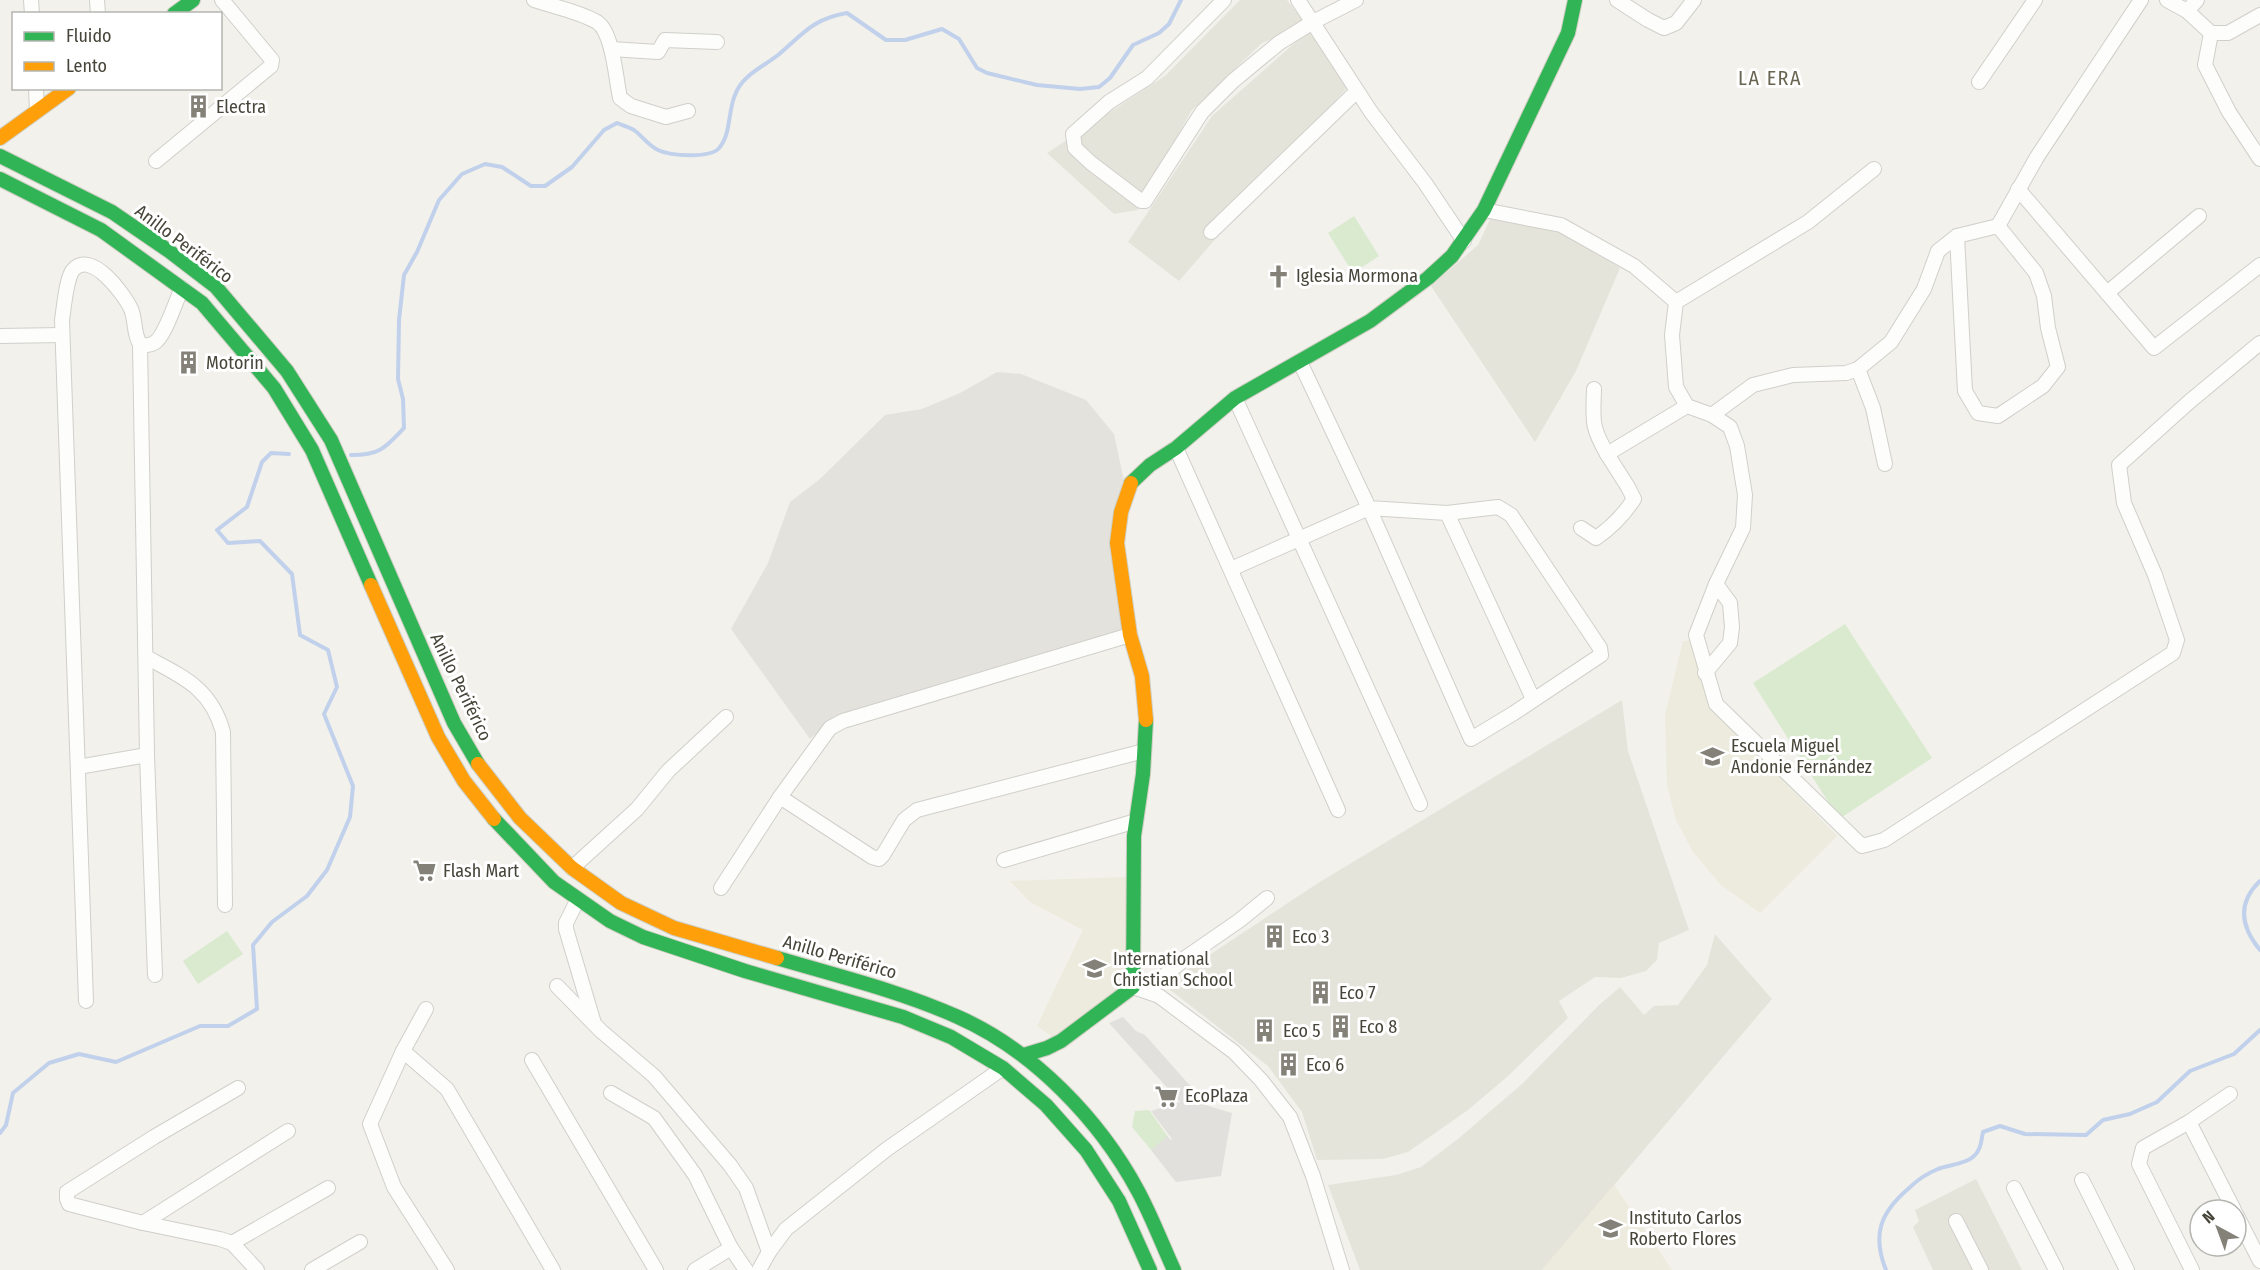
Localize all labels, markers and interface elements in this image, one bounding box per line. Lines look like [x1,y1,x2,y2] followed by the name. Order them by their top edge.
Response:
[12,12,222,90] legend
[66,25,112,47] text: Fluido
[66,55,107,77] text: Lento
[1738,66,1802,90] district label: LA ERA
[185,94,211,120] building icon: Electra
[216,96,266,118] place label: Electra
[131,200,237,288] street label: Anillo Periférico
[1265,263,1291,289] church icon: Iglesia Mormona
[1296,265,1418,287] place label: Iglesia Mormona
[175,350,201,376] building icon: Motorin
[206,352,264,374] place label: Motorin
[425,630,497,744] street label: Anillo Periférico
[1731,735,1872,778] place label: Escuela Miguel Andonie Fernández
[1700,743,1726,769] school or university icon: Escuela Miguel Andonie Fernández
[412,858,438,884] supermarket icon: Flash Mart
[443,860,519,882] place label: Flash Mart
[1261,924,1287,950] building icon: Eco 3
[1292,926,1329,948] place label: Eco 3
[781,930,899,984] street label: Anillo Periférico
[1113,948,1233,991] place label: International Christian School
[1082,956,1108,982] school or university icon: International Christian School
[1308,980,1334,1006] building icon: Eco 7
[1339,982,1375,1004] place label: Eco 7
[1328,1014,1354,1040] building icon: Eco 8
[1359,1016,1397,1038] place label: Eco 8
[1252,1018,1278,1044] building icon: Eco 5
[1283,1020,1320,1042] place label: Eco 5
[1275,1052,1301,1078] building icon: Eco 6
[1306,1054,1344,1076] place label: Eco 6
[1154,1083,1180,1109] supermarket icon: EcoPlaza
[1185,1085,1249,1107] place label: EcoPlaza
[2188,1198,2248,1258] north arrow
[1629,1207,1742,1250] place label: Instituto Carlos Roberto Flores
[2199,1207,2218,1227] text: N
[1598,1215,1624,1241] school or university icon: Instituto Carlos Roberto Flores

